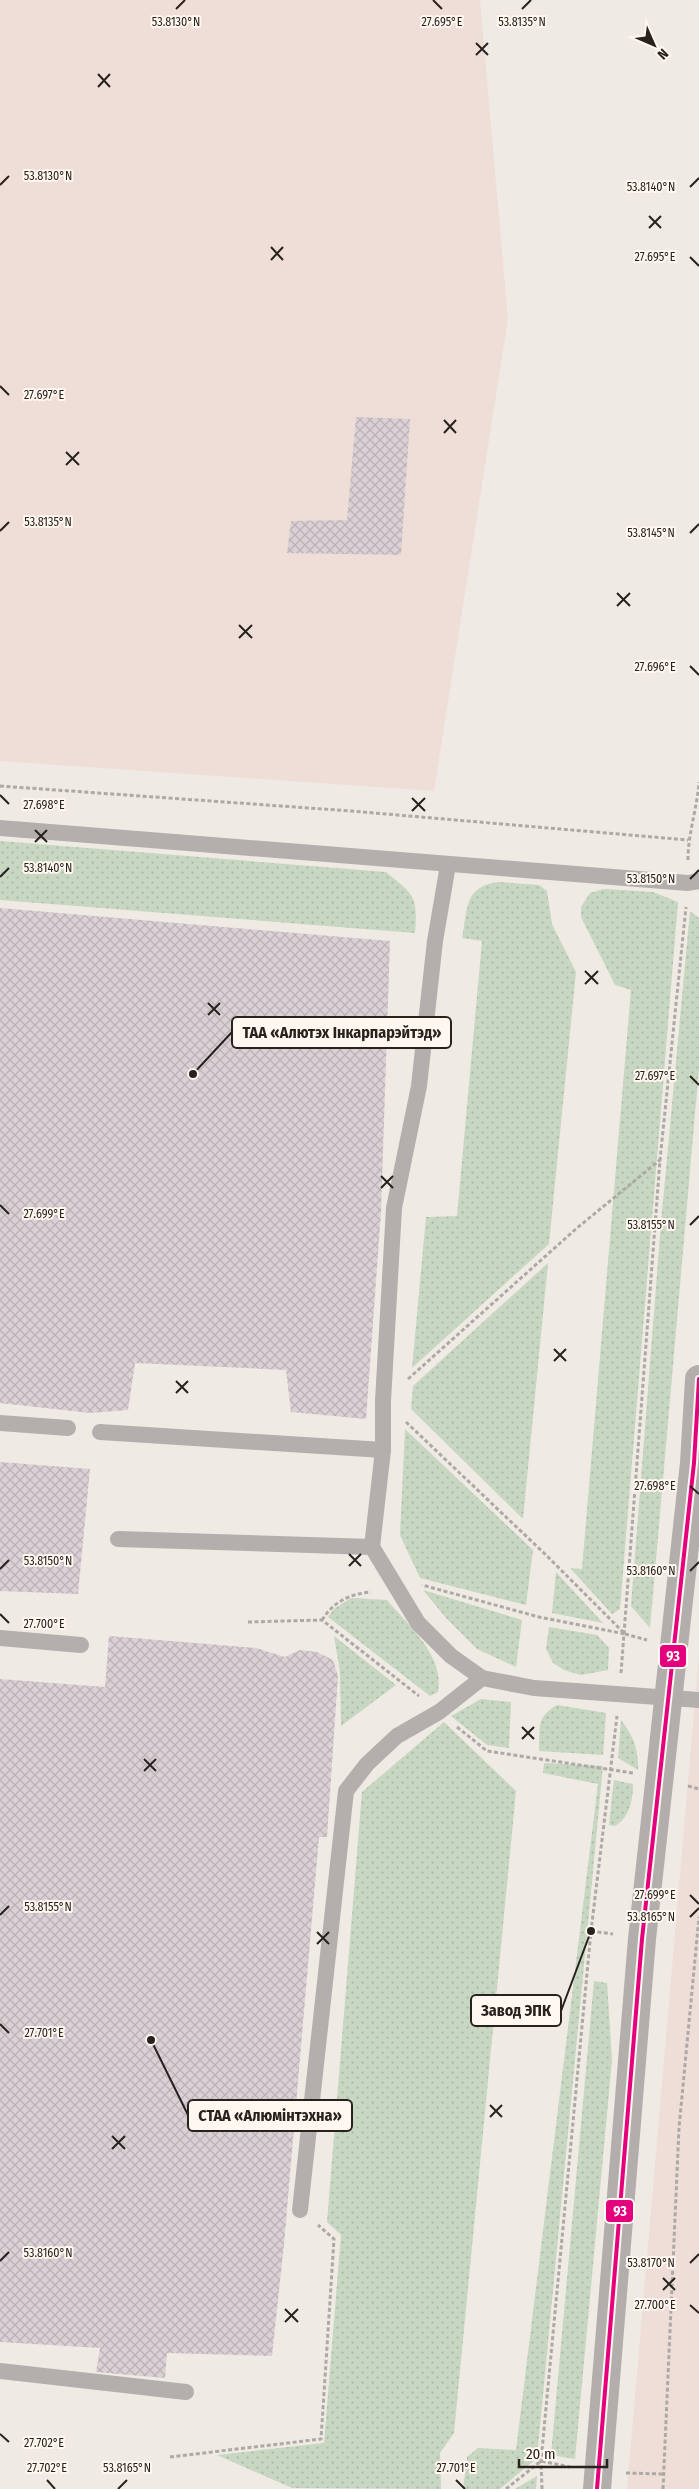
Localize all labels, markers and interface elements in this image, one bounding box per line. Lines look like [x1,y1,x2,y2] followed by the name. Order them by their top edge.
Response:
[152,15,200,29] text: 53.8130°N
[422,15,463,29] text: 27.695°E
[498,15,546,29] text: 53.8135°N
[629,20,679,70] north arrow
[654,45,672,63] text: N
[24,169,72,183] text: 53.8130°N
[627,180,675,194] text: 53.8140°N
[635,250,676,264] text: 27.695°E
[24,388,64,402] text: 27.697°E
[24,515,72,529] text: 53.8135°N
[627,526,675,540] text: 53.8145°N
[634,660,676,674] text: 27.696°E
[23,798,65,812] text: 27.698°E
[24,861,72,875] text: 53.8140°N
[627,872,675,886] text: 53.8150°N
[232,1017,451,1048] callout: ТАА «Алютэх Інкарпарэйтэд»
[243,1023,441,1042] text: ТАА «Алютэх Інкарпарэйтэд»
[635,1069,675,1083] text: 27.697°E
[23,1207,65,1221] text: 27.699°E
[627,1218,675,1232] text: 53.8155°N
[634,1479,676,1493] text: 27.698°E
[24,1554,72,1568] text: 53.8150°N
[627,1564,675,1578] text: 53.8160°N
[23,1617,65,1631] text: 27.700°E
[659,1644,687,1668] line badge: 93
[666,1648,680,1665] text: 93
[634,1888,676,1902] text: 27.699°E
[24,1900,72,1914] text: 53.8155°N
[627,1910,675,1924] text: 53.8165°N
[471,1995,561,2026] callout: Завод ЭПК
[480,2001,552,2020] text: Завод ЭПК
[24,2026,64,2040] text: 27.701°E
[188,2100,352,2131] callout: СТАА «Алюмінтэхна»
[198,2106,342,2125] text: СТАА «Алюмінтэхна»
[605,2199,634,2223] line badge: 93
[613,2203,627,2220] text: 93
[24,2246,72,2260] text: 53.8160°N
[627,2256,675,2270] text: 53.8170°N
[634,2298,676,2312] text: 27.700°E
[24,2436,64,2450] text: 27.702°E
[519,2436,606,2468] scale bar
[526,2445,556,2463] text: 20 m
[27,2461,67,2475] text: 27.702°E
[103,2461,151,2475] text: 53.8165°N
[436,2461,476,2475] text: 27.701°E

